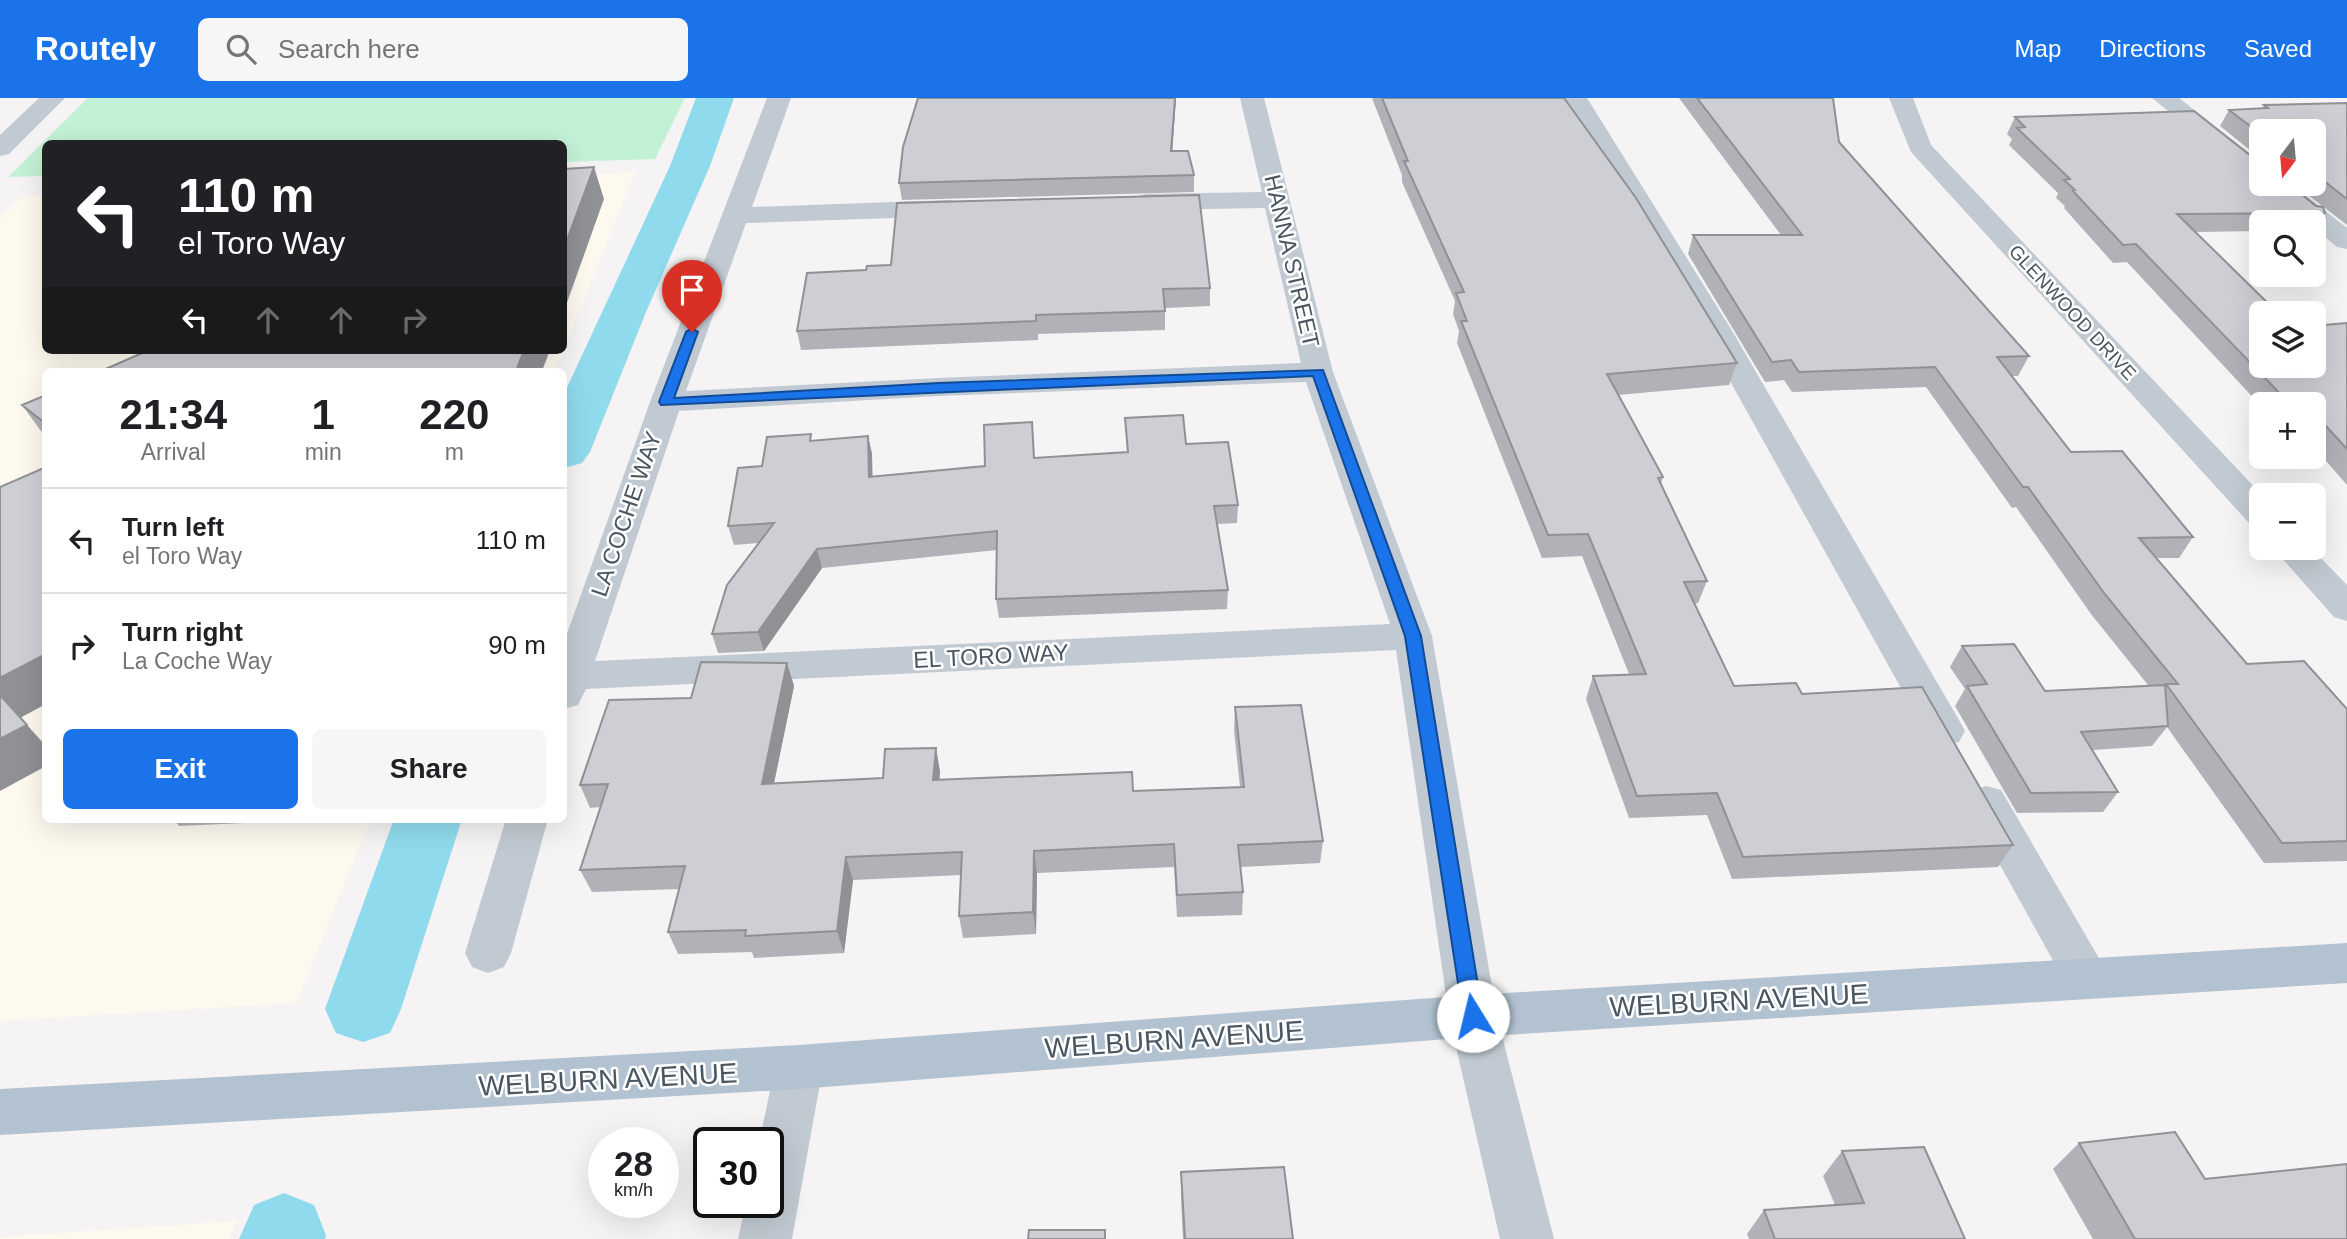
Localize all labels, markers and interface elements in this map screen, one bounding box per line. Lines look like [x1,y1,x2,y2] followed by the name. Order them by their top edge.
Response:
[198,18,688,81] search box
[35,30,156,67] text: Routely
[222,30,260,68] icon: search
[278,34,420,64] text: Search here
[2015,35,2061,62] text: Map
[2099,35,2206,62] text: Directions
[2244,35,2312,62] text: Saved
[2249,119,2326,196] north arrow
[2249,119,2326,560] map controls
[63,168,154,259] icon: left
[178,168,314,222] text: 110 m
[1259,172,1325,350] street label: HANNA STREET
[2249,210,2326,287] button: search
[178,225,345,261] text: el Toro Way
[2005,241,2140,384] street label: GLENWOOD DRIVE
[662,260,722,332] pin
[673,271,711,309] icon: arrive
[176,301,214,339] icon: left
[249,301,287,339] icon: ahead
[322,301,360,339] icon: ahead
[395,301,433,339] icon: right
[2249,301,2326,378] button: layers
[120,391,227,438] text: 21:34
[311,391,335,438] text: 1
[419,391,489,438] text: 220
[2249,392,2326,469] button: +
[586,428,666,600] street label: LA COCHE WAY
[141,439,206,465] text: Arrival
[305,439,342,465] text: min
[445,439,464,465] text: m
[2249,483,2326,560] button: −
[122,512,224,542] text: Turn left
[63,522,101,560] icon: left
[476,525,546,555] text: 110 m
[122,543,242,569] text: el Toro Way
[122,617,243,647] text: Turn right
[63,627,101,665] icon: right
[488,630,546,660] text: 90 m
[913,639,1069,673] street label: EL TORO WAY
[122,648,272,674] text: La Coche Way
[63,729,298,809] button: Exit
[312,729,546,809] button: Share
[1609,978,1869,1023] street label: WELBURN AVENUE
[1436,979,1510,1053] position arrow
[1044,1015,1304,1064] street label: WELBURN AVENUE
[478,1057,738,1102] street label: WELBURN AVENUE
[693,1127,784,1218] speed limit sign: 30
[614,1144,653,1183] text: 28
[614,1180,653,1200] text: km/h

